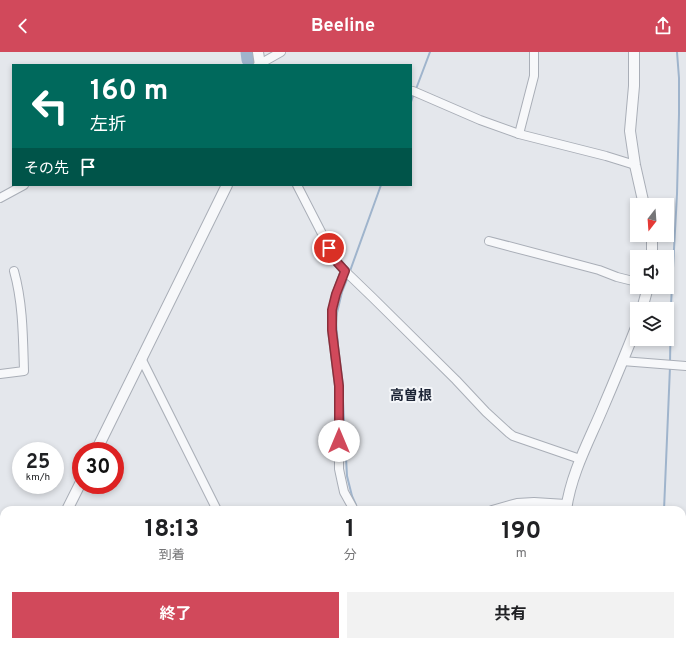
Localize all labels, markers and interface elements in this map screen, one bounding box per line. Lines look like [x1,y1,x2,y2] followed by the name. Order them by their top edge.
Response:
[12,15,34,37] icon: back
[311,15,375,38] text: Beeline
[652,15,674,37] icon: share
[90,74,168,110] text: 160 m
[24,80,76,132] icon: left
[90,114,126,137] text: 左折
[77,156,99,178] icon: arrive
[24,160,69,179] text: その先
[630,198,674,242] north arrow
[630,198,674,346] map controls
[312,231,346,265] pin
[318,237,340,259] icon: arrive
[630,250,674,294] button: sound
[630,302,674,346] button: layers
[390,387,432,405] district label: 高曽根
[318,420,360,462] position arrow
[72,442,124,494] speed limit sign: 30
[26,450,50,476] text: 25
[26,471,50,484] text: km/h
[145,515,199,545] text: 18:13
[345,515,355,545] text: 1
[501,517,541,547] text: 190
[516,546,527,562] text: m
[159,548,185,564] text: 到着
[344,548,357,564] text: 分
[12,592,339,638] button: 終了
[347,592,674,638] button: 共有

